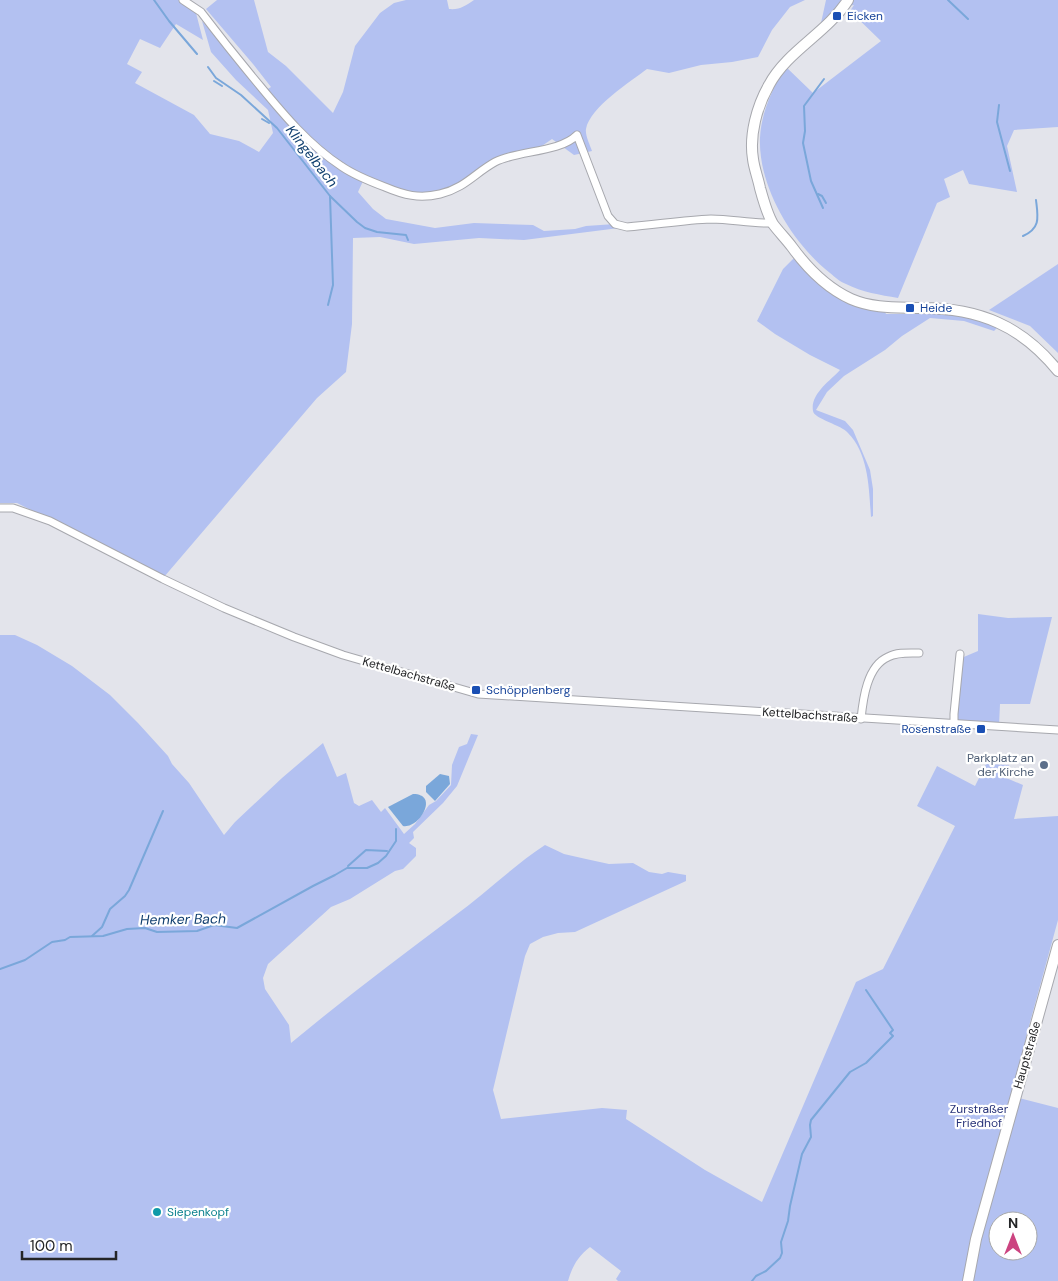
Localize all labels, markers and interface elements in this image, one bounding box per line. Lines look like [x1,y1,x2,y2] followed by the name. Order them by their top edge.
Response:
[847,8,883,24] place label: Eicken
[831,10,843,22] marker: Eicken
[282,121,342,191] water label: Klingelbach
[920,300,952,316] place label: Heide
[904,302,916,314] marker: Heide
[361,653,457,695] street label: Kettelbachstraße
[486,682,571,698] place label: Schöpplenberg
[470,684,482,696] marker: Schöpplenberg
[762,704,859,726] street label: Kettelbachstraße
[901,721,971,737] place label: Rosenstraße
[975,723,987,735] marker: Rosenstraße
[967,750,1034,780] place label: Parkplatz an der Kirche
[1038,759,1050,771] marker: Parkplatz an der Kirche
[140,909,226,929] water label: Hemker Bach
[1010,1019,1044,1091] street label: Hauptstraße
[950,1101,1009,1131] park label: Zurstraßer Friedhof
[167,1204,229,1220] place label: Siepenkopf
[151,1206,163,1218] marker: Siepenkopf
[988,1211,1038,1261] north arrow
[1008,1214,1018,1232] text: N
[22,1228,116,1260] scale bar
[30,1236,73,1256] text: 100 m

